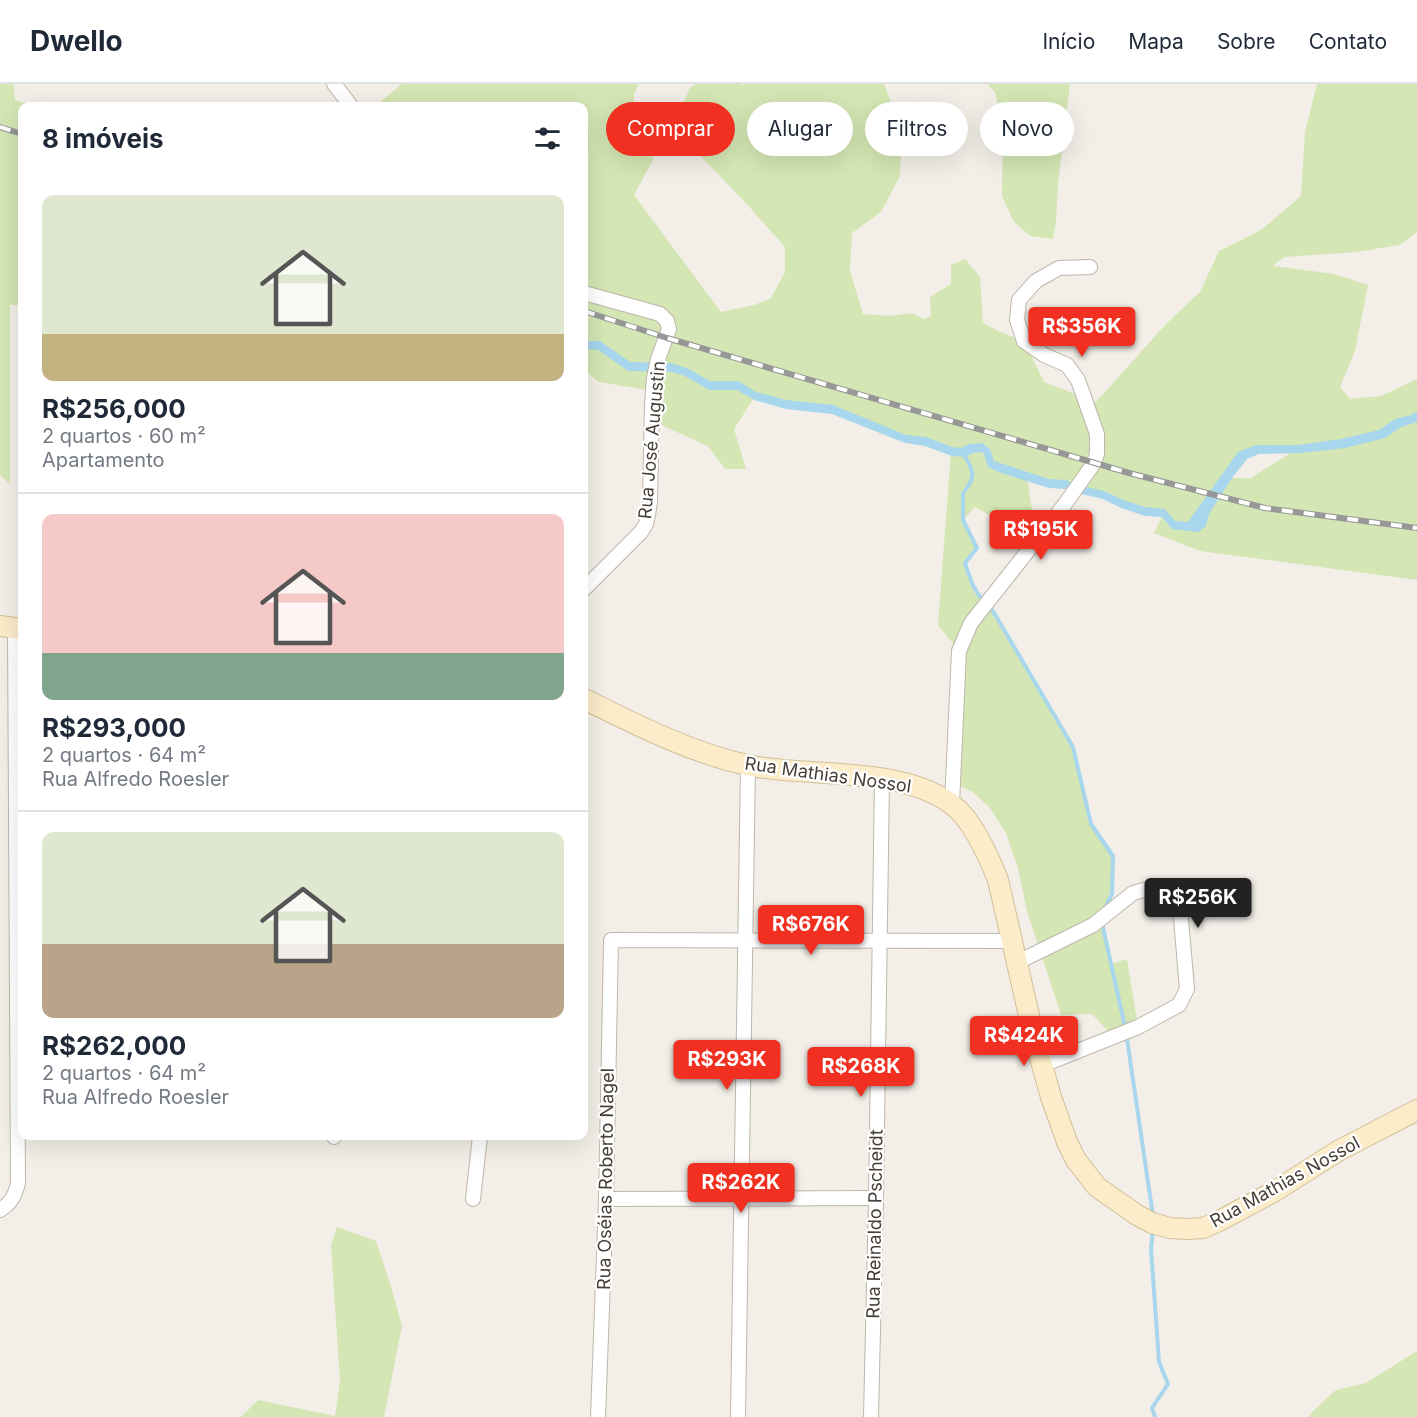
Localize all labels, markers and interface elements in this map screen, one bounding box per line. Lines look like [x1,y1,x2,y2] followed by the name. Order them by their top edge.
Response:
[30,24,123,58] text: Dwello
[1042,29,1095,54] text: Início
[1128,29,1184,54] text: Mapa
[1217,29,1276,54] text: Sobre
[1309,29,1387,54] text: Contato
[606,102,735,156] chip: Comprar
[747,102,853,156] chip: Alugar
[865,102,968,156] chip: Filtros
[980,102,1074,156] chip: Novo
[531,122,564,155] icon: filters
[42,123,164,154] text: 8 imóveis
[249,234,357,342] icon: home
[1033,307,1131,358] pin: R$356K
[1042,314,1122,338] text: R$356K
[634,360,669,520] street label: Rua José Augustin
[42,393,186,424] text: R$256,000
[42,424,206,448] text: 2 quartos · 60 m²
[42,448,165,472] text: Apartamento
[992,510,1090,561] pin: R$195K
[1003,517,1079,541] text: R$195K
[249,553,357,661] icon: home
[42,712,186,743] text: R$293,000
[42,743,206,767] text: 2 quartos · 64 m²
[744,752,913,797] street label: Rua Mathias Nossol
[42,767,229,791] text: Rua Alfredo Roesler
[249,871,357,979] icon: home
[1149,878,1247,929] pin: R$256K
[1159,885,1237,909] text: R$256K
[762,905,860,956] pin: R$676K
[772,912,850,936] text: R$676K
[975,1016,1073,1067] pin: R$424K
[984,1023,1064,1047] text: R$424K
[42,1030,186,1061] text: R$262,000
[678,1040,776,1091] pin: R$293K
[687,1047,767,1071] text: R$293K
[812,1047,910,1098] pin: R$268K
[821,1054,901,1078] text: R$268K
[42,1061,206,1085] text: 2 quartos · 64 m²
[593,1068,618,1290] street label: Rua Oséias Roberto Nagel
[42,1085,229,1109] text: Rua Alfredo Roesler
[862,1129,887,1319] street label: Rua Reinaldo Pscheidt
[1206,1132,1363,1231] street label: Rua Mathias Nossol
[692,1163,790,1214] pin: R$262K
[702,1170,780,1194] text: R$262K

